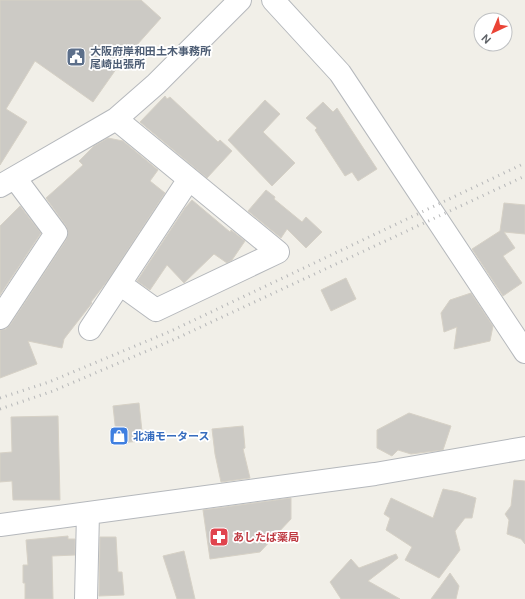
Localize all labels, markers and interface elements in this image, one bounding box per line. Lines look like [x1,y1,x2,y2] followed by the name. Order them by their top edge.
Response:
[473,12,513,52] north arrow
[478,31,494,47] text: N
[90,44,211,71] place label: 大阪府岸和田土木事務所 尾崎出張所
[65,46,87,68] public building icon: 大阪府岸和田土木事務所 尾崎出張所
[108,425,130,447] shop icon: 北浦モータース
[133,429,209,443] place label: 北浦モータース
[208,526,230,548] pharmacy icon: あしたば薬局
[233,530,299,544] place label: あしたば薬局

